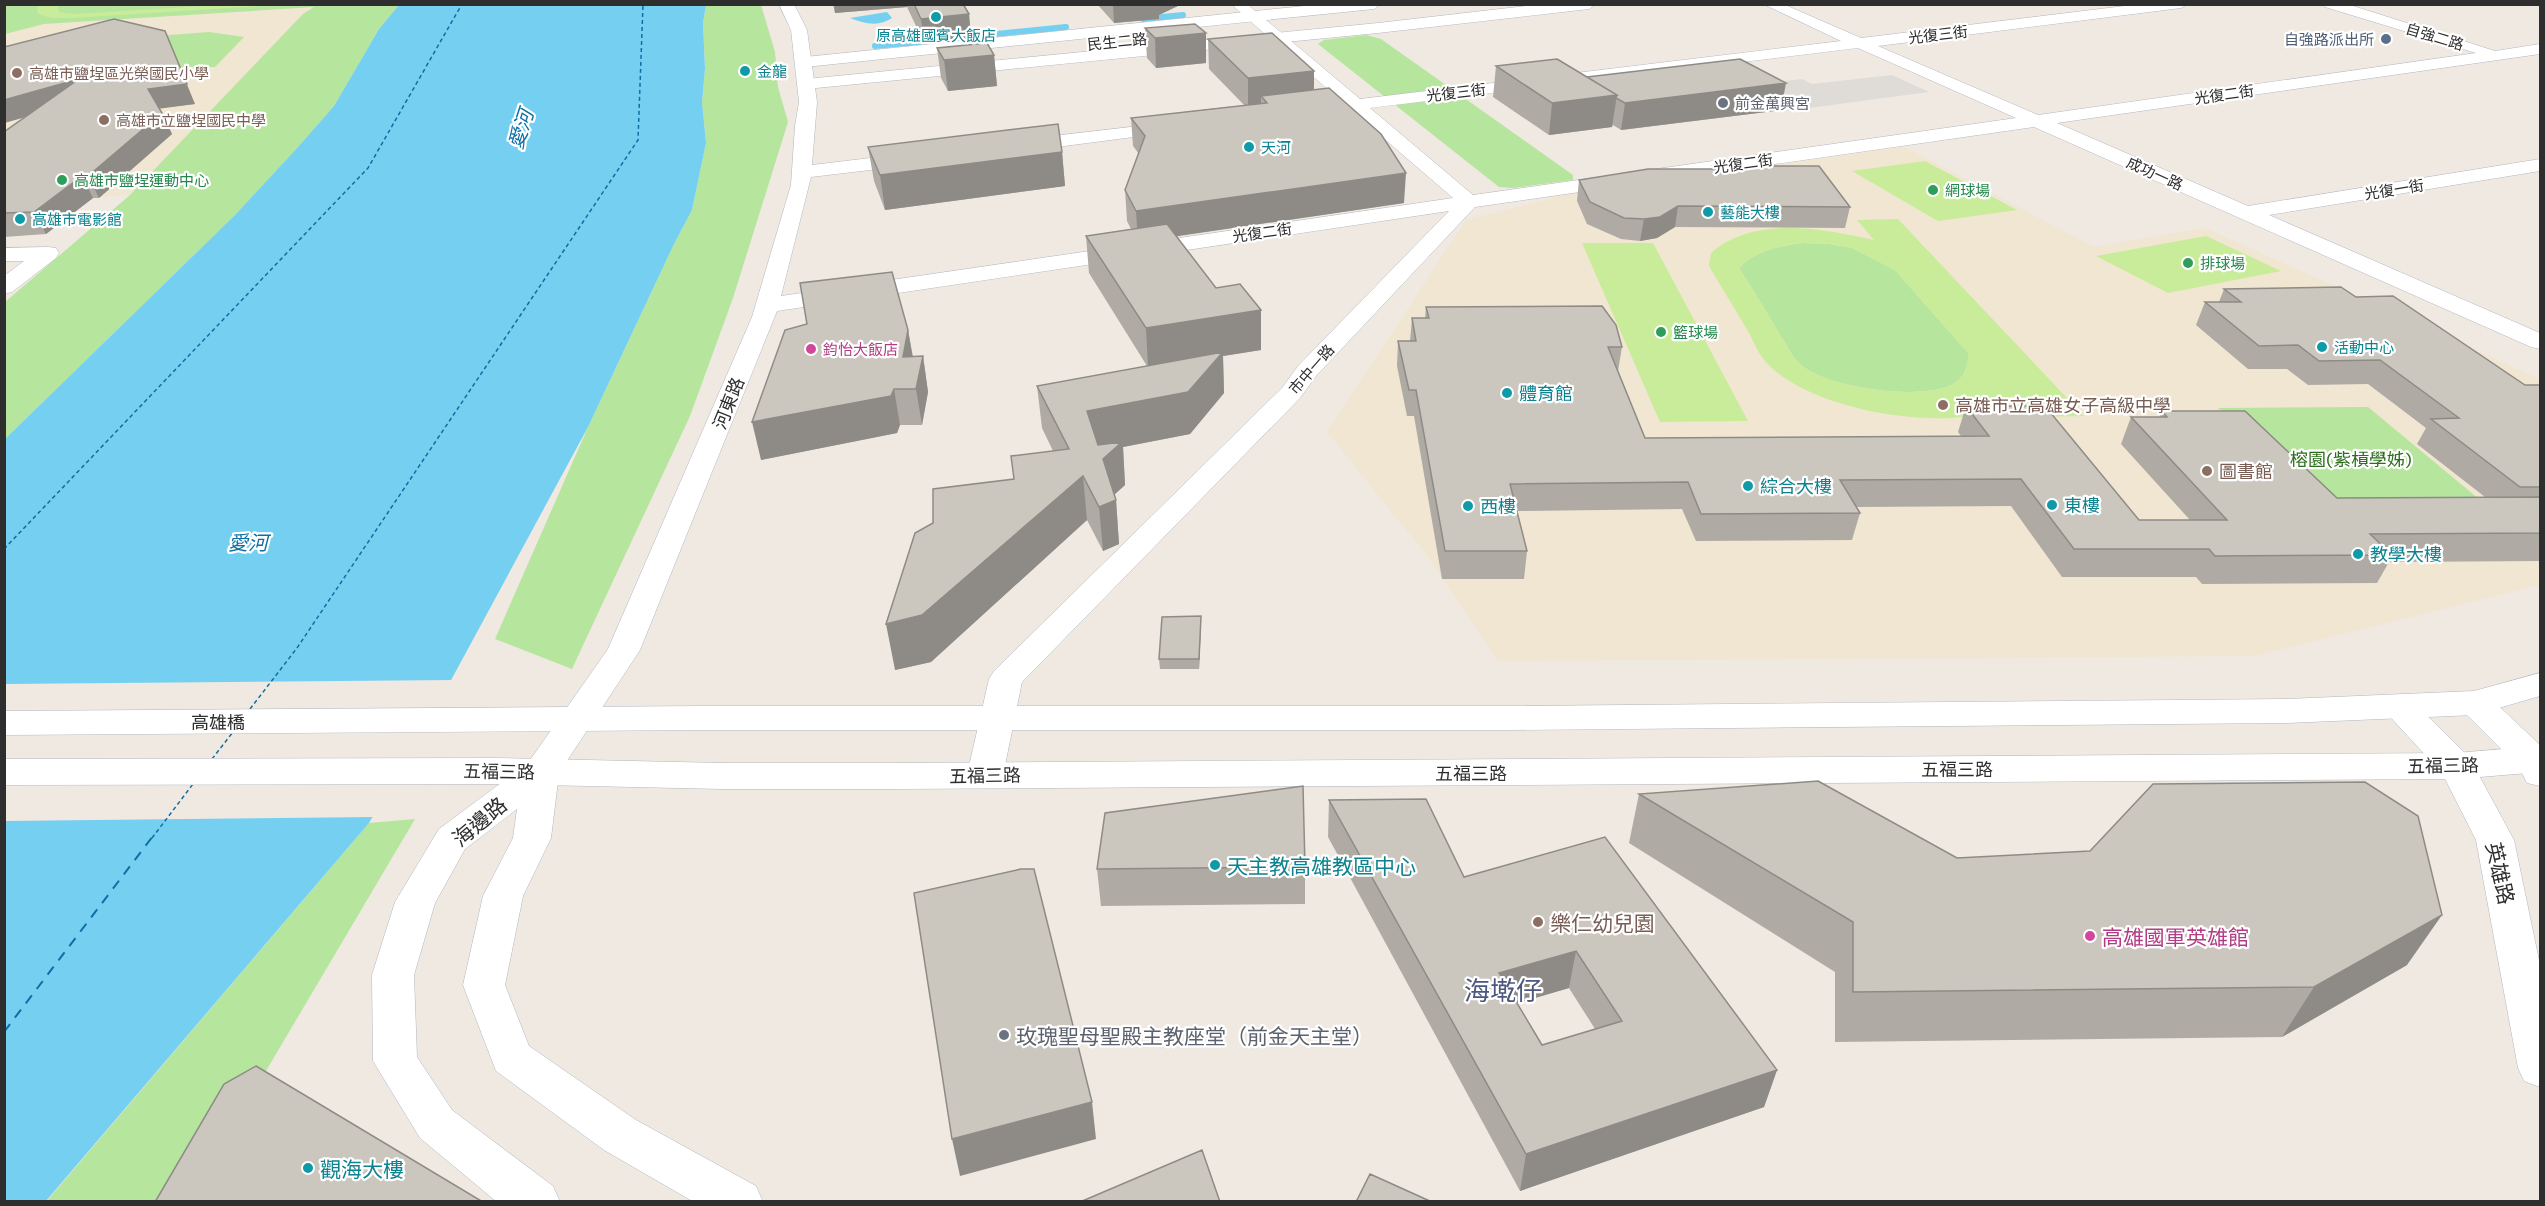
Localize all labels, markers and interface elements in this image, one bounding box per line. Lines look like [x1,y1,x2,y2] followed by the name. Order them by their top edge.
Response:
[929,10,943,24] marker: 原高雄國賓大飯店
[2404,19,2466,53] street label: 自強二路
[1907,21,1969,47] street label: 光復三街
[876,26,996,44] place label: 原高雄國賓大飯店
[1086,29,1148,53] street label: 民生二路
[2284,30,2374,48] place label: 自強路派出所
[2379,32,2393,46] marker: 自強路派出所
[757,62,787,80] place label: 金龍
[29,64,209,82] place label: 高雄市鹽埕區光榮國民小學
[738,64,752,78] marker: 金龍
[10,66,24,80] marker: 高雄市鹽埕區光榮國民小學
[1425,79,1487,105] street label: 光復三街
[2193,81,2255,107] street label: 光復二街
[1735,94,1810,112] place label: 前金萬興宮
[1716,96,1730,110] marker: 前金萬興宮
[502,102,539,152] water label: 愛河
[116,111,266,129] place label: 高雄市立鹽埕國民中學
[97,113,111,127] marker: 高雄市立鹽埕國民中學
[1261,138,1291,156] place label: 天河
[1242,140,1256,154] marker: 天河
[1712,150,1774,176] street label: 光復二街
[2124,153,2186,193] street label: 成功一路
[74,171,209,189] place label: 高雄市鹽埕運動中心
[55,173,69,187] marker: 高雄市鹽埕運動中心
[2363,175,2425,203] street label: 光復一街
[1945,181,1990,199] place label: 網球場
[1926,183,1940,197] marker: 網球場
[1720,203,1780,221] place label: 藝能大樓
[1701,205,1715,219] marker: 藝能大樓
[32,210,122,228] place label: 高雄市電影館
[13,212,27,226] marker: 高雄市電影館
[1231,219,1293,245] street label: 光復二街
[2200,254,2245,272] place label: 排球場
[2181,256,2195,270] marker: 排球場
[1673,323,1718,341] place label: 籃球場
[1654,325,1668,339] marker: 籃球場
[2334,338,2394,356] place label: 活動中心
[823,340,898,358] place label: 鈞怡大飯店
[1285,340,1337,398] street label: 市中一路
[2315,340,2329,354] marker: 活動中心
[804,342,818,356] marker: 鈞怡大飯店
[708,374,748,432] street label: 河東路
[1519,382,1573,404] place label: 體育館
[1500,386,1514,400] marker: 體育館
[1955,394,2171,416] place label: 高雄市立高雄女子高級中學
[1936,398,1950,412] marker: 高雄市立高雄女子高級中學
[2290,448,2412,470] park label: 榕園(紫槓學姊)
[2219,460,2273,482] place label: 圖書館
[2200,464,2214,478] marker: 圖書館
[1760,475,1832,497] place label: 綜合大樓
[1741,479,1755,493] marker: 綜合大樓
[2064,494,2100,516] place label: 東樓
[1480,495,1516,517] place label: 西樓
[2045,498,2059,512] marker: 東樓
[1461,499,1475,513] marker: 西樓
[228,530,272,554] water label: 愛河
[2370,543,2442,565] place label: 教學大樓
[2351,547,2365,561] marker: 教學大樓
[191,711,245,733] street label: 高雄橋
[2407,753,2479,777] street label: 五福三路
[1921,758,1993,780] street label: 五福三路
[463,759,535,783] street label: 五福三路
[1435,762,1507,784] street label: 五福三路
[949,763,1021,787] street label: 五福三路
[447,791,511,851] street label: 海邊路
[2482,839,2520,907] street label: 英雄路
[1227,853,1416,878] place label: 天主教高雄教區中心
[1208,858,1222,872] marker: 天主教高雄教區中心
[1550,910,1655,935] place label: 樂仁幼兒園
[1531,915,1545,929] marker: 樂仁幼兒園
[2102,924,2249,949] place label: 高雄國軍英雄館
[2083,929,2097,943] marker: 高雄國軍英雄館
[1464,974,1542,1005] district label: 海墘仔
[1016,1023,1373,1048] place label: 玫瑰聖母聖殿主教座堂（前金天主堂）
[997,1028,1011,1042] marker: 玫瑰聖母聖殿主教座堂（前金天主堂）
[320,1156,404,1181] place label: 觀海大樓
[301,1161,315,1175] marker: 觀海大樓

